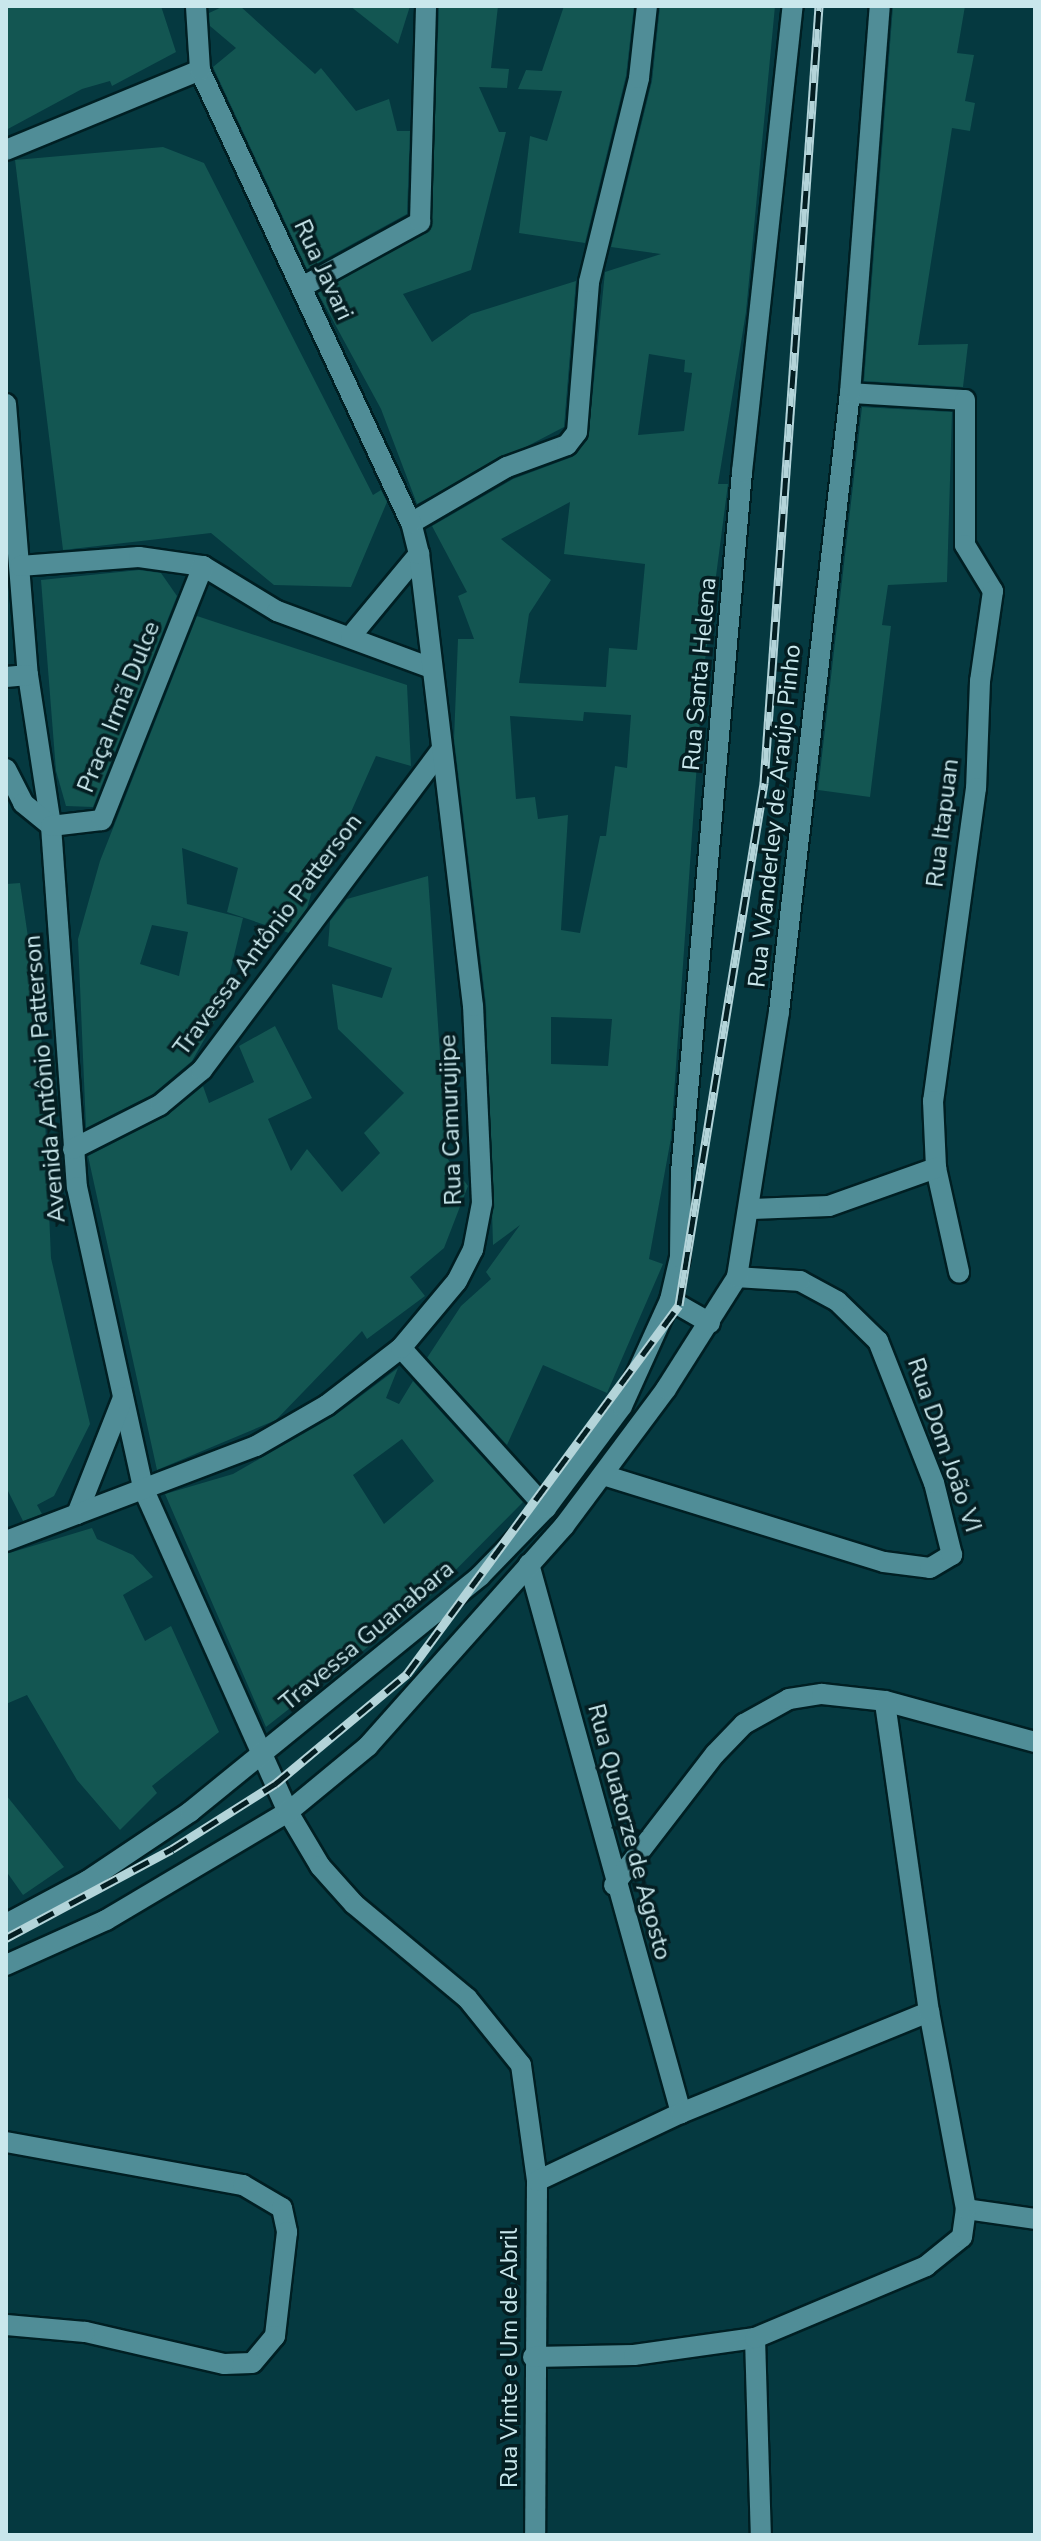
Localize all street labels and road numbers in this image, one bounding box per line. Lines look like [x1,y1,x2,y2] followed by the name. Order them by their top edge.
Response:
[287,215,359,325] street label: Rua Javari
[677,576,723,772] street label: Rua Santa Helena
[72,617,166,797] street label: Praça Irmã Dulce
[743,643,807,989] street label: Rua Wanderley de Araújo Pinho
[921,757,965,889] street label: Rua Itapuan
[168,808,368,1062] street label: Travessa Antônio Patterson
[18,934,72,1224] street label: Avenida Antônio Patterson
[434,1034,468,1206] street label: Rua Camurujipe
[901,1354,987,1536] street label: Rua Dom João VI
[274,1555,460,1717] street label: Travessa Guanabara
[581,1701,677,1963] street label: Rua Quatorze de Agosto
[496,2228,524,2488] street label: Rua Vinte e Um de Abril

